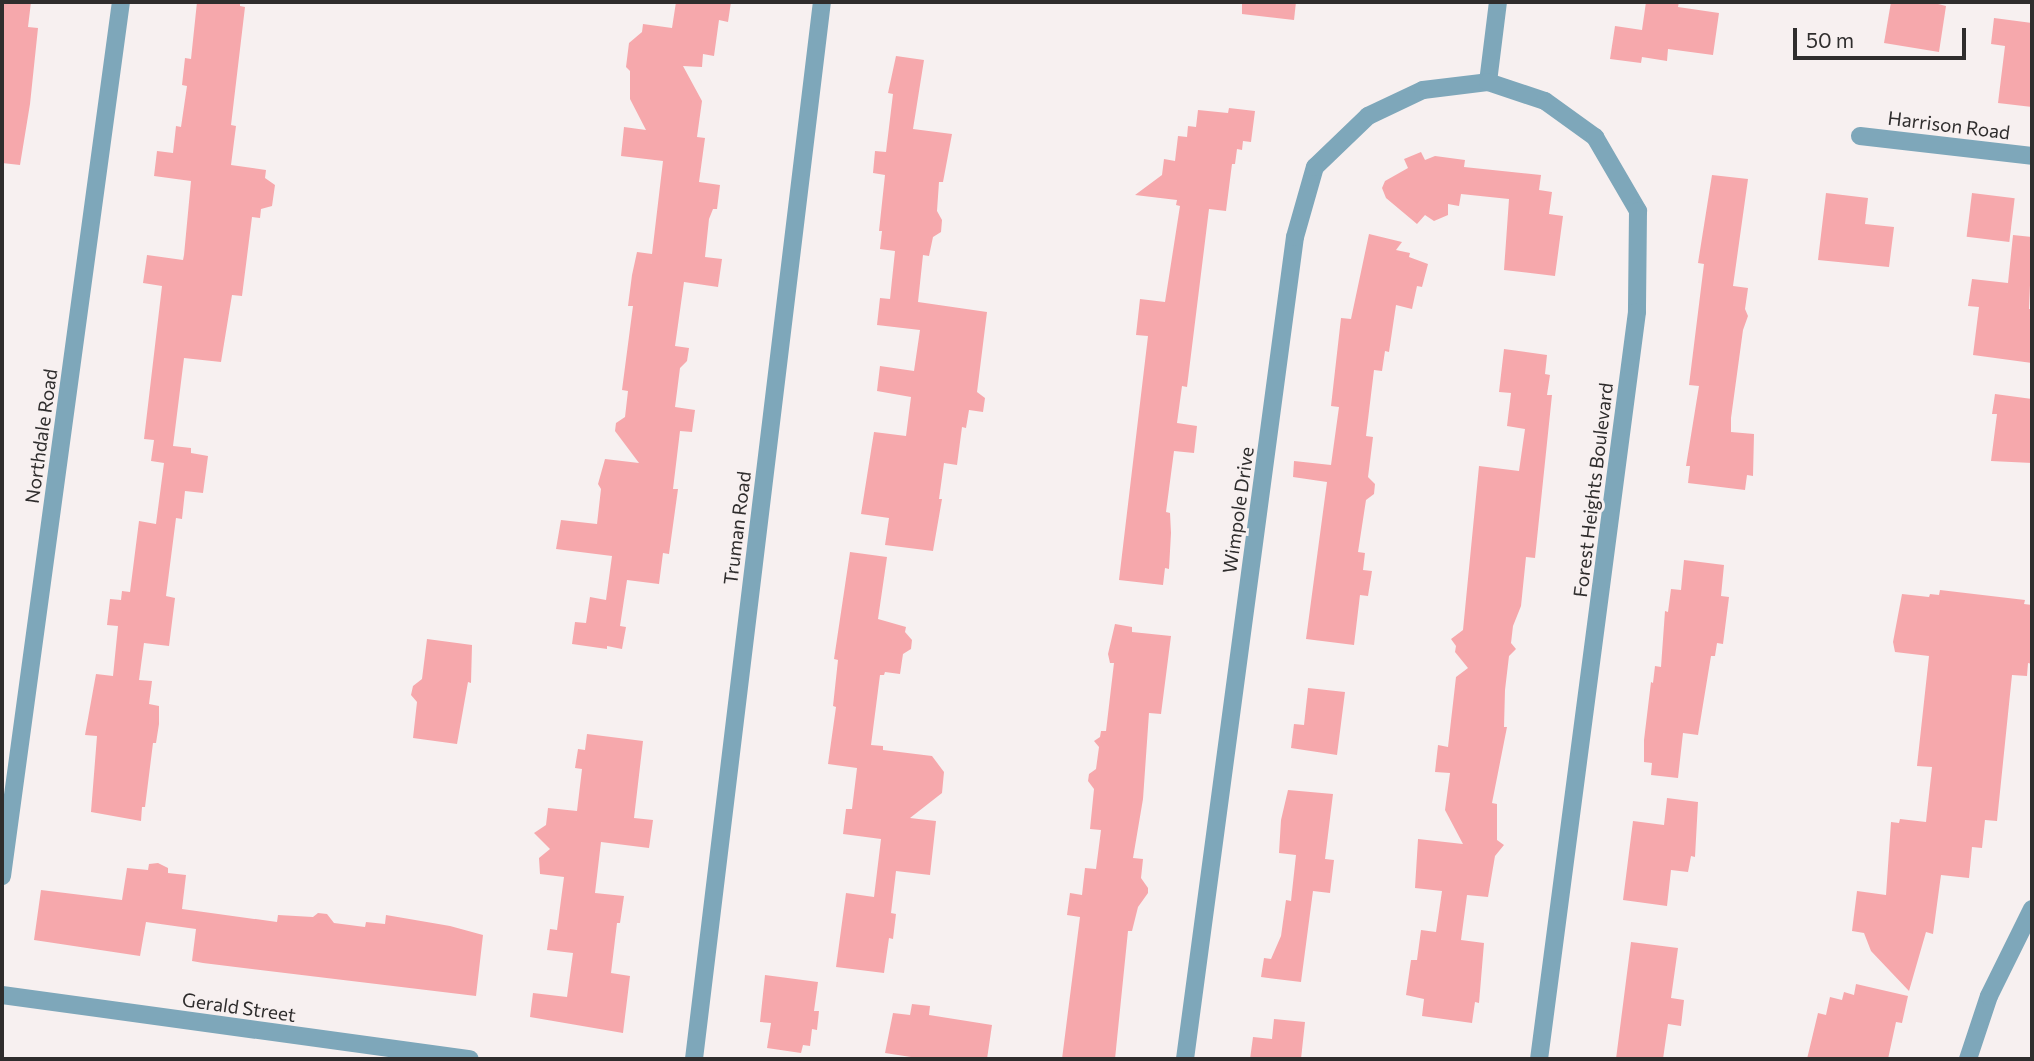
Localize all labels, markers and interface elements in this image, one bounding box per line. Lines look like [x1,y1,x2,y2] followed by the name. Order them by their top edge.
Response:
[1796,14,1969,58] scale bar
[1806,27,1854,52] text: 50 m
[1887,106,2011,144] street label: Harrison Road
[20,367,62,505] street label: Northdale Road
[1569,381,1617,599] street label: Forest Heights Boulevard
[1218,445,1258,575] street label: Wimpole Drive
[719,470,755,586] street label: Truman Road
[181,988,297,1026] street label: Gerald Street

